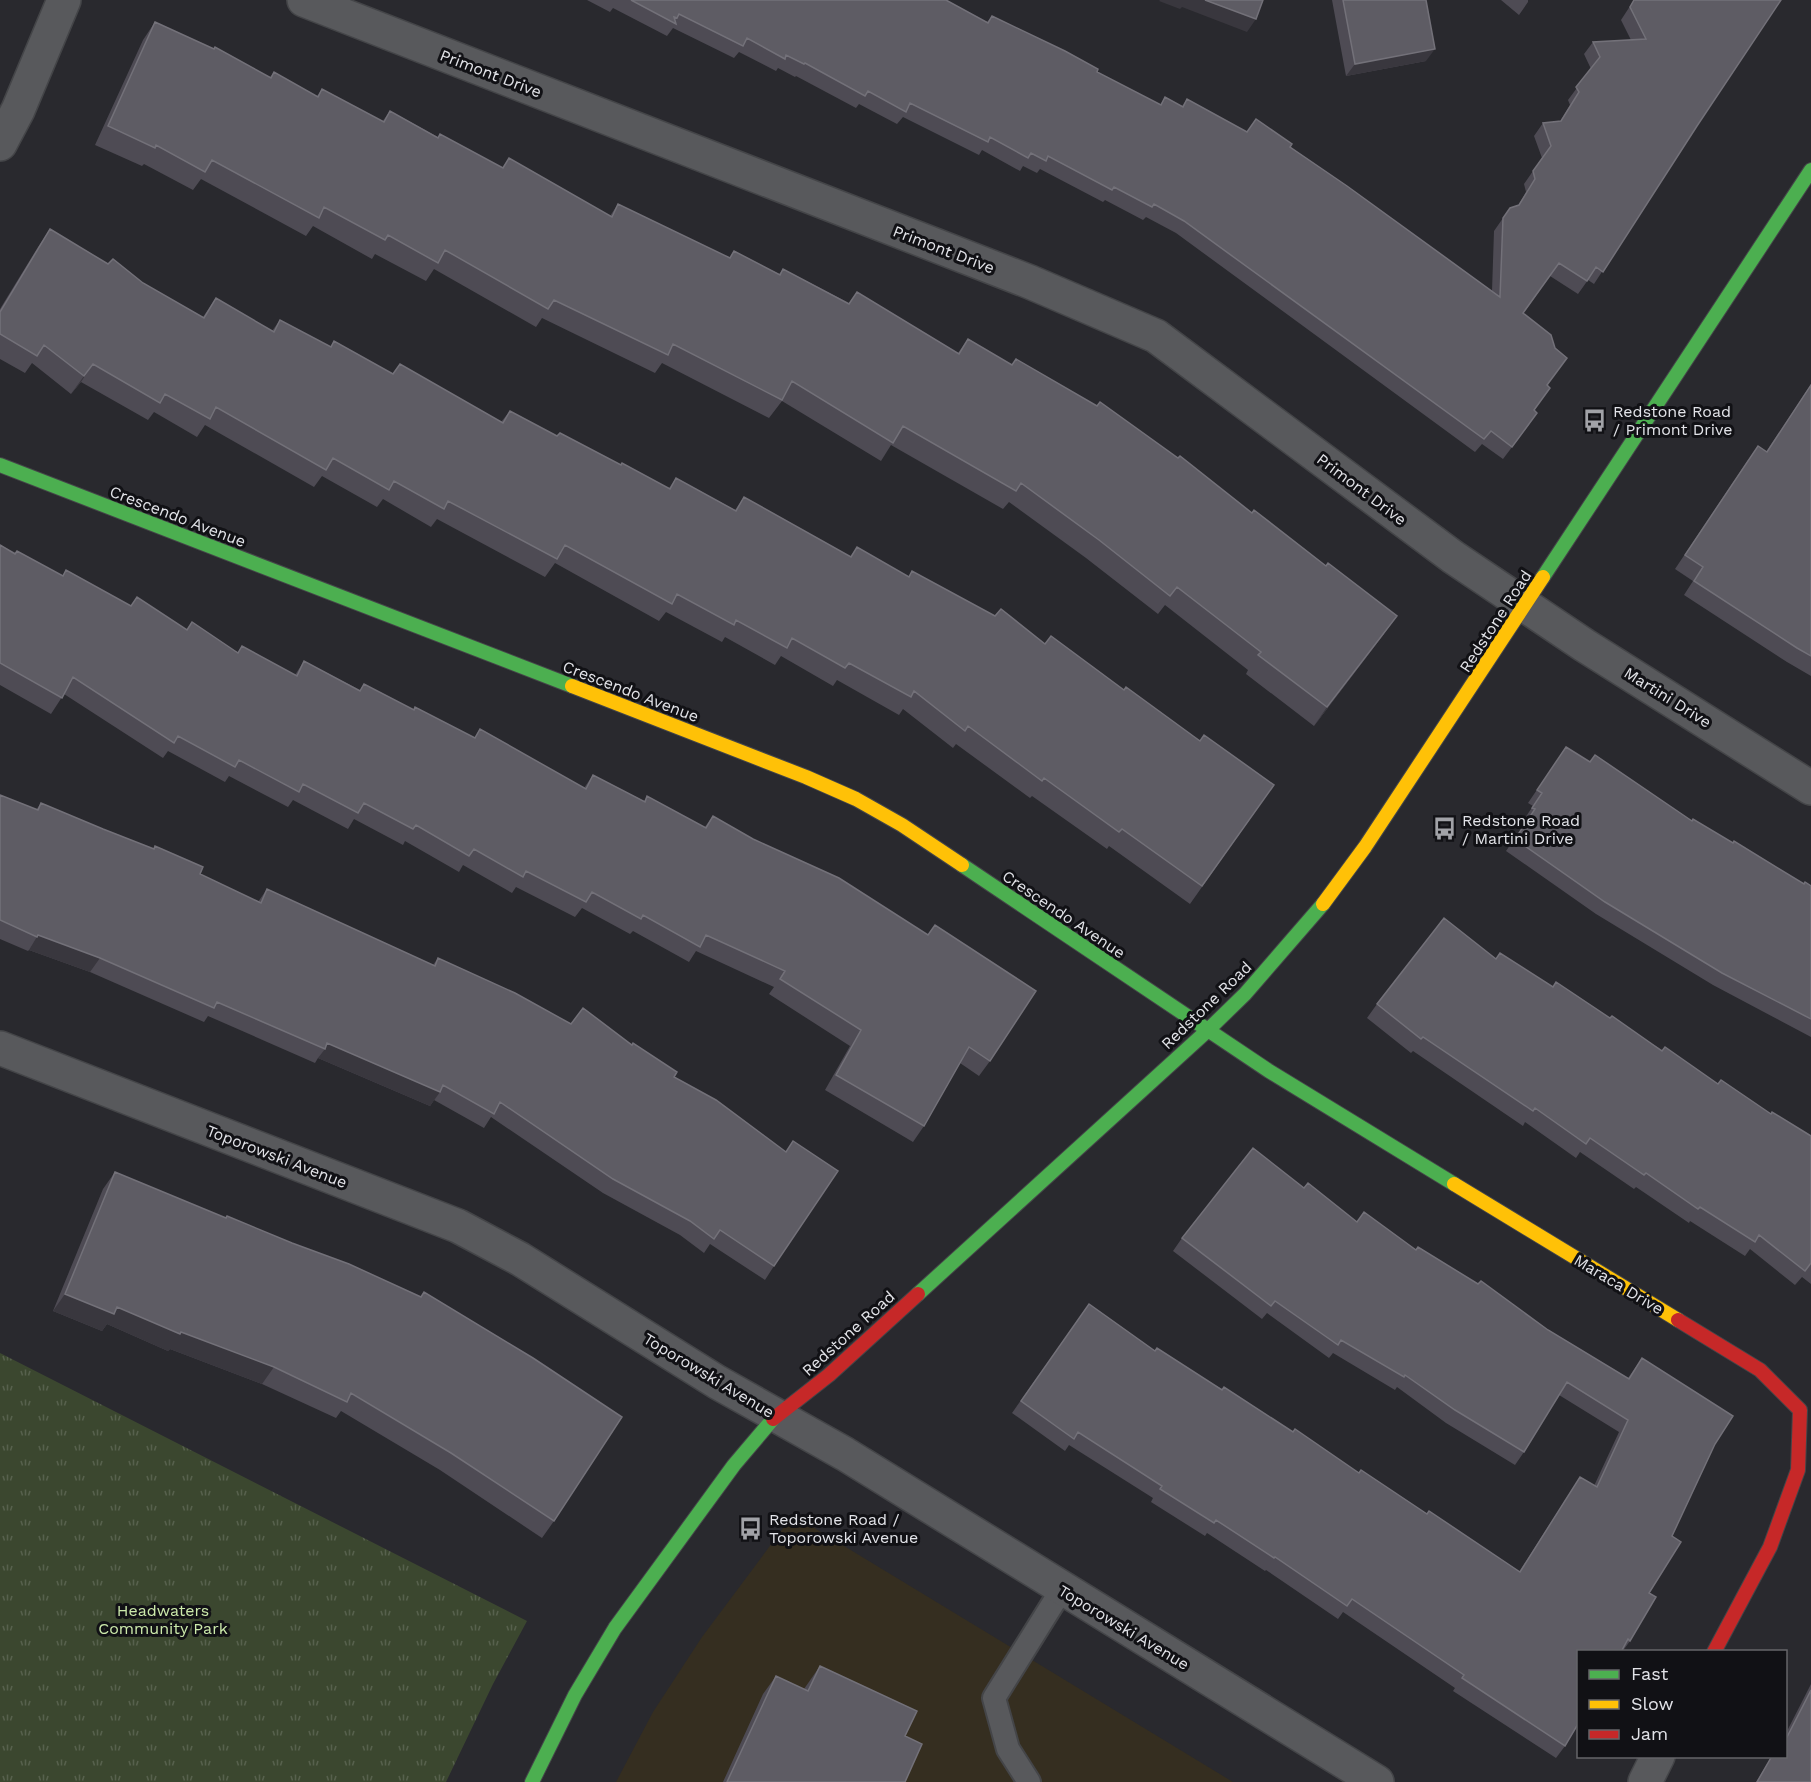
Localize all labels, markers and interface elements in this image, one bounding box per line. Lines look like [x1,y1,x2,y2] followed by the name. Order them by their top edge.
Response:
[437,45,544,102] street label: Primont Drive
[890,221,997,278] street label: Primont Drive
[1613,402,1733,439] place label: Redstone Road / Primont Drive
[1582,407,1608,433] bus stop icon: Redstone Road / Primont Drive
[1313,450,1410,529] street label: Primont Drive
[107,482,248,551] street label: Crescendo Avenue
[1455,567,1536,676] street label: Redstone Road
[560,657,701,726] street label: Crescendo Avenue
[1621,663,1715,732] street label: Martini Drive
[1462,811,1580,848] place label: Redstone Road / Martini Drive
[1431,816,1457,842] bus stop icon: Redstone Road / Martini Drive
[999,866,1129,963] street label: Crescendo Avenue
[1157,958,1255,1053] street label: Redstone Road
[204,1121,350,1192] street label: Toporowski Avenue
[1571,1250,1667,1319] street label: Maraca Drive
[798,1287,899,1380] street label: Redstone Road
[640,1329,778,1422] street label: Toporowski Avenue
[769,1510,918,1547] place label: Redstone Road / Toporowski Avenue
[738,1515,764,1541] bus stop icon: Redstone Road / Toporowski Avenue
[1055,1581,1193,1674] street label: Toporowski Avenue
[98,1601,228,1638] park label: Headwaters Community Park
[1577,1650,1787,1758] legend
[1631,1663,1669,1684] text: Fast
[1631,1693,1674,1714] text: Slow
[1631,1723,1668,1744] text: Jam

